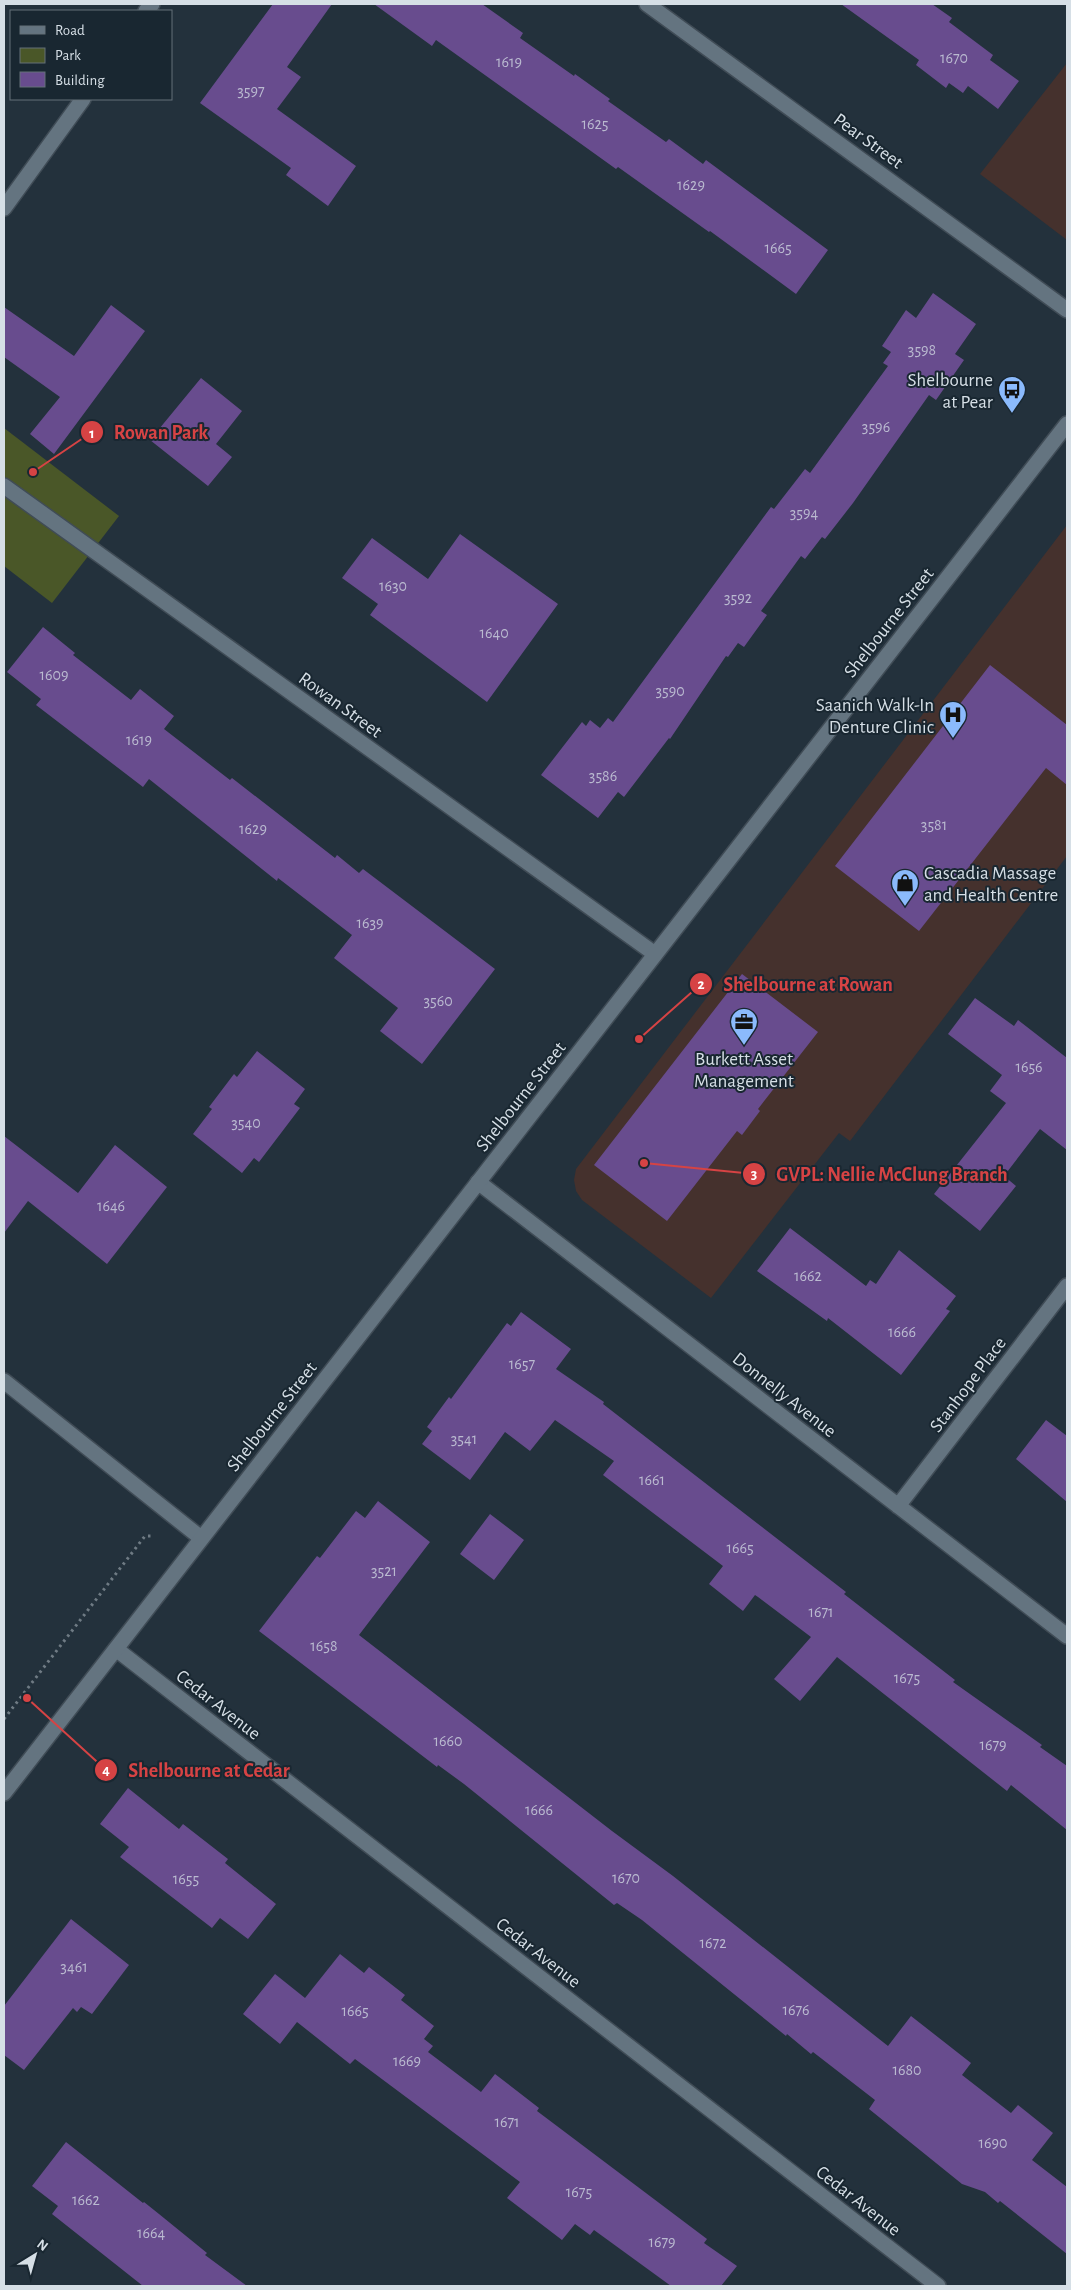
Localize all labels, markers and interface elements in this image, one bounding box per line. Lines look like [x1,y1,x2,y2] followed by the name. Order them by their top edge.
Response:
[10,10,172,100] legend
[55,23,85,38] text: Road
[55,48,81,63] text: Park
[940,50,968,66] house number: 1670
[496,54,522,70] house number: 1619
[55,73,105,88] text: Building
[237,83,265,99] house number: 3597
[830,110,906,173] street label: Pear Street
[582,116,609,132] house number: 1625
[677,177,705,193] house number: 1629
[764,240,792,256] house number: 1665
[908,342,936,358] house number: 3598
[908,371,993,412] place label: Shelbourne at Pear
[997,375,1027,414] bus stop icon: Shelbourne at Pear
[79,415,219,450] callout: Rowan Park
[862,419,890,435] house number: 3596
[114,423,208,443] text: Rowan Park
[89,426,95,441] text: 1
[790,505,819,521] house number: 3594
[841,565,938,681] street label: Shelbourne Street
[379,578,407,594] house number: 1630
[724,590,752,606] house number: 3592
[479,625,509,641] house number: 1640
[40,667,69,683] house number: 1609
[295,669,385,742] street label: Rowan Street
[655,683,685,699] house number: 3590
[816,696,934,737] place label: Saanich Walk-In Denture Clinic
[938,700,968,739] hospital icon: Saanich Walk-In Denture Clinic
[126,732,152,748] house number: 1619
[589,768,617,784] house number: 3586
[921,817,947,833] house number: 3581
[239,821,267,837] house number: 1629
[924,864,1058,905] place label: Cascadia Massage and Health Centre
[890,868,920,907] shop icon: Cascadia Massage and Health Centre
[356,915,384,931] house number: 1639
[689,966,903,1001] callout: Shelbourne at Rowan
[723,975,893,995] text: Shelbourne at Rowan
[697,977,705,992] text: 2
[423,993,453,1009] house number: 3560
[729,1007,759,1046] office icon: Burkett Asset Management
[473,1039,570,1155] street label: Shelbourne Street
[694,1050,794,1091] place label: Burkett Asset Management
[1015,1059,1043,1075] house number: 1656
[231,1115,261,1131] house number: 3540
[741,1156,1018,1191] callout: GVPL: Nellie McClung Branch
[776,1165,1008,1185] text: GVPL: Nellie McClung Branch
[751,1167,757,1182] text: 3
[97,1198,125,1214] house number: 1646
[794,1268,822,1284] house number: 1662
[888,1324,916,1340] house number: 1666
[926,1334,1010,1436] street label: Stanhope Place
[729,1349,839,1441] street label: Donnelly Avenue
[509,1356,536,1372] house number: 1657
[224,1359,321,1475] street label: Shelbourne Street
[451,1431,477,1447] house number: 3541
[639,1472,665,1488] house number: 1661
[726,1540,754,1556] house number: 1665
[371,1563,397,1579] house number: 3521
[808,1604,834,1620] house number: 1671
[310,1638,338,1654] house number: 1658
[172,1666,264,1744] street label: Cedar Avenue
[894,1670,920,1686] house number: 1675
[434,1733,463,1749] house number: 1660
[979,1737,1007,1753] house number: 1679
[93,1752,300,1787] callout: Shelbourne at Cedar
[128,1761,290,1781] text: Shelbourne at Cedar
[102,1763,110,1778] text: 4
[525,1802,553,1818] house number: 1666
[612,1870,640,1886] house number: 1670
[173,1871,199,1887] house number: 1655
[492,1914,584,1992] street label: Cedar Avenue
[700,1935,726,1951] house number: 1672
[60,1959,88,1975] house number: 3461
[782,2002,810,2018] house number: 1676
[341,2003,369,2019] house number: 1665
[393,2053,421,2069] house number: 1669
[892,2062,922,2078] house number: 1680
[494,2114,520,2130] house number: 1671
[979,2135,1008,2151] house number: 1690
[812,2162,904,2240] street label: Cedar Avenue
[566,2184,592,2200] house number: 1675
[72,2192,100,2208] house number: 1662
[137,2225,165,2241] house number: 1664
[10,2230,60,2280] north arrow
[648,2234,676,2250] house number: 1679
[34,2237,50,2254] text: N

